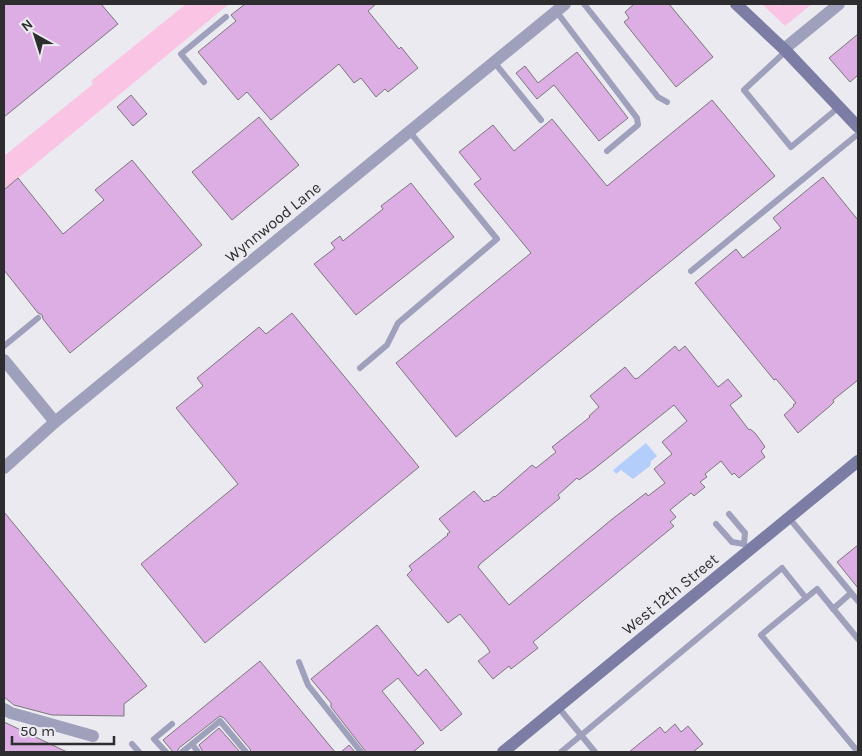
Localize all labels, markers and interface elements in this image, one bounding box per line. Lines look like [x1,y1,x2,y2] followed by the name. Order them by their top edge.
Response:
[10,10,60,60] north arrow
[18,16,36,35] text: N
[221,178,325,266] street label: Wynnwood Lane
[618,549,722,639] street label: West 12th Street
[12,714,115,746] scale bar
[20,722,55,740] text: 50 m

